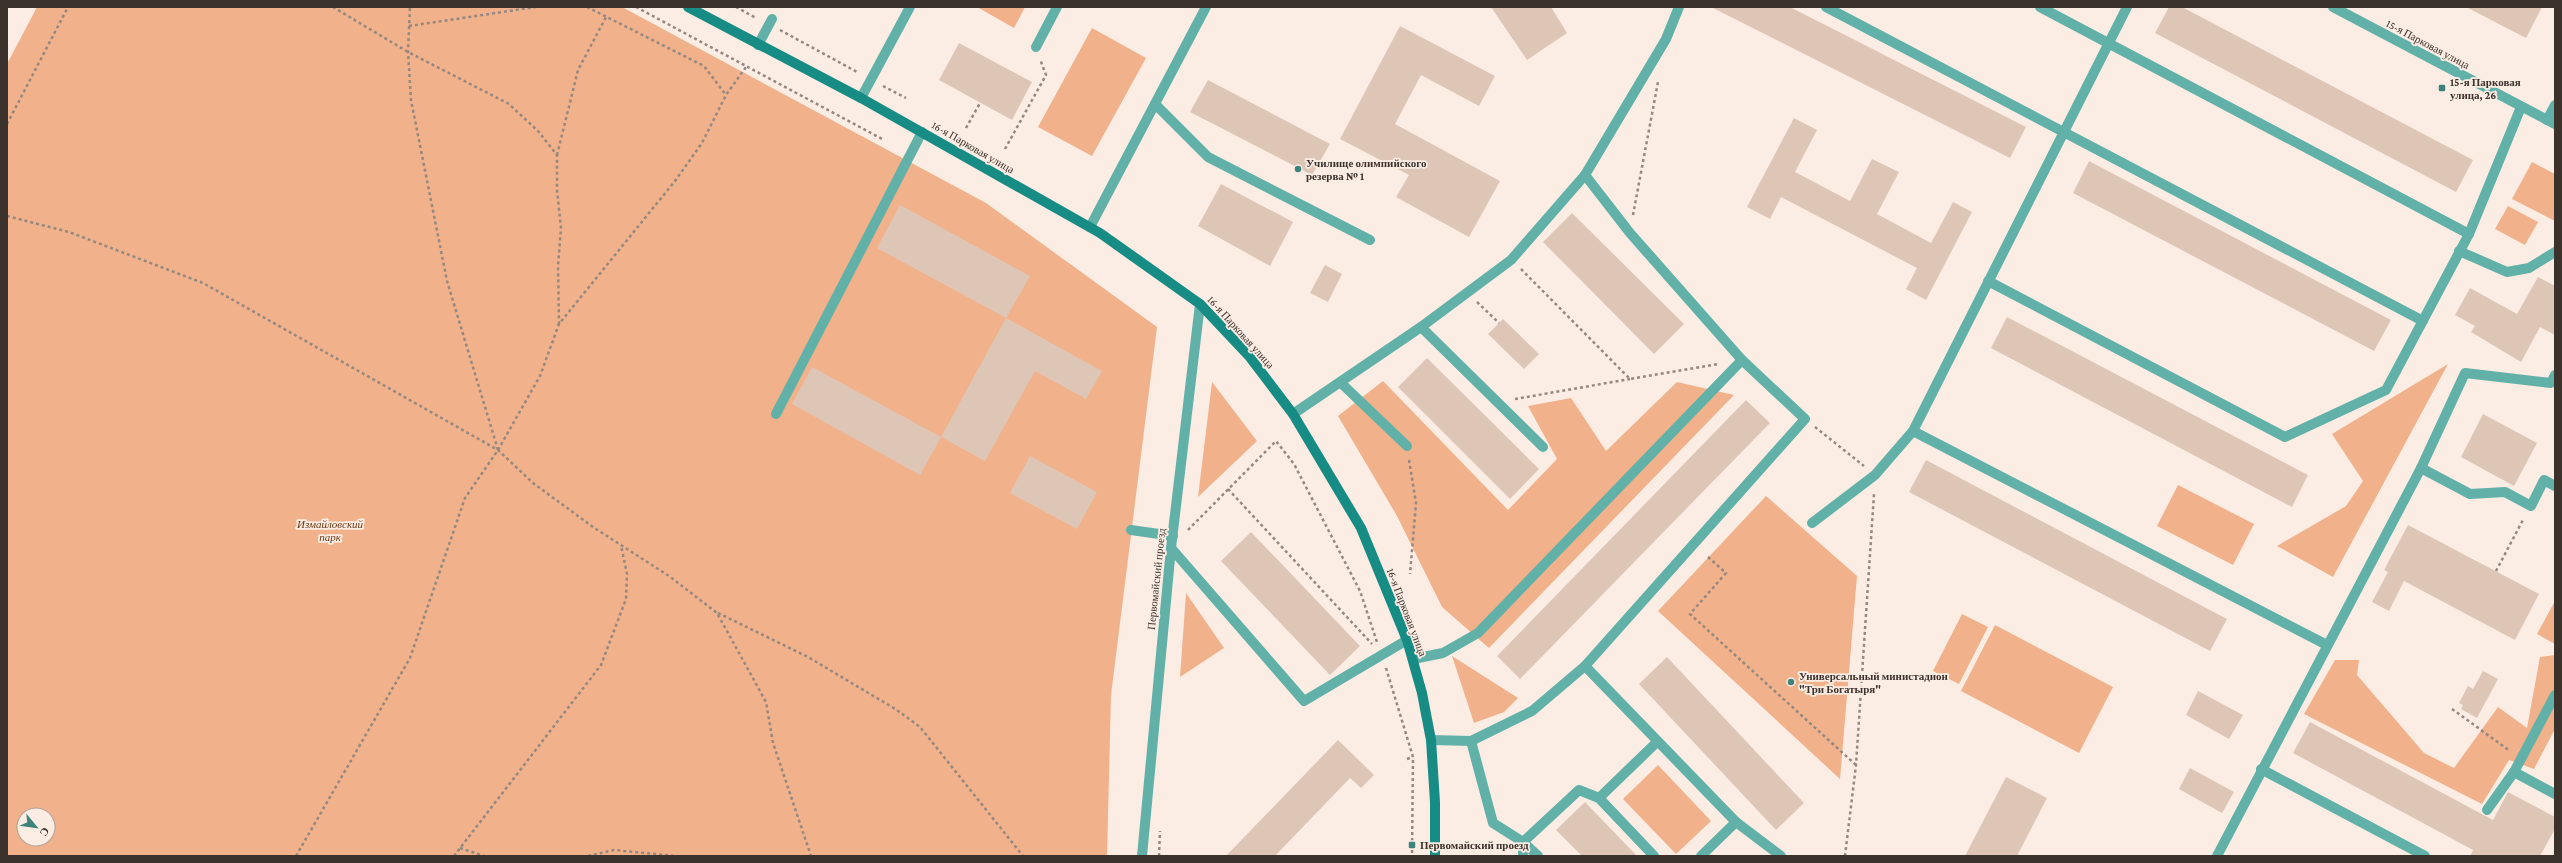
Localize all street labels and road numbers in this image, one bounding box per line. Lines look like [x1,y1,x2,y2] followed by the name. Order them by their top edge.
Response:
[2384,17,2472,71] street label: 15-я Парковая улица
[930,119,1016,176] street label: 16-я Парковая улица
[1205,293,1277,371] street label: 16-я Парковая улица
[1145,527,1167,630] street label: Первомайский проезд
[1385,566,1429,658] street label: 16-я Парковая улица

